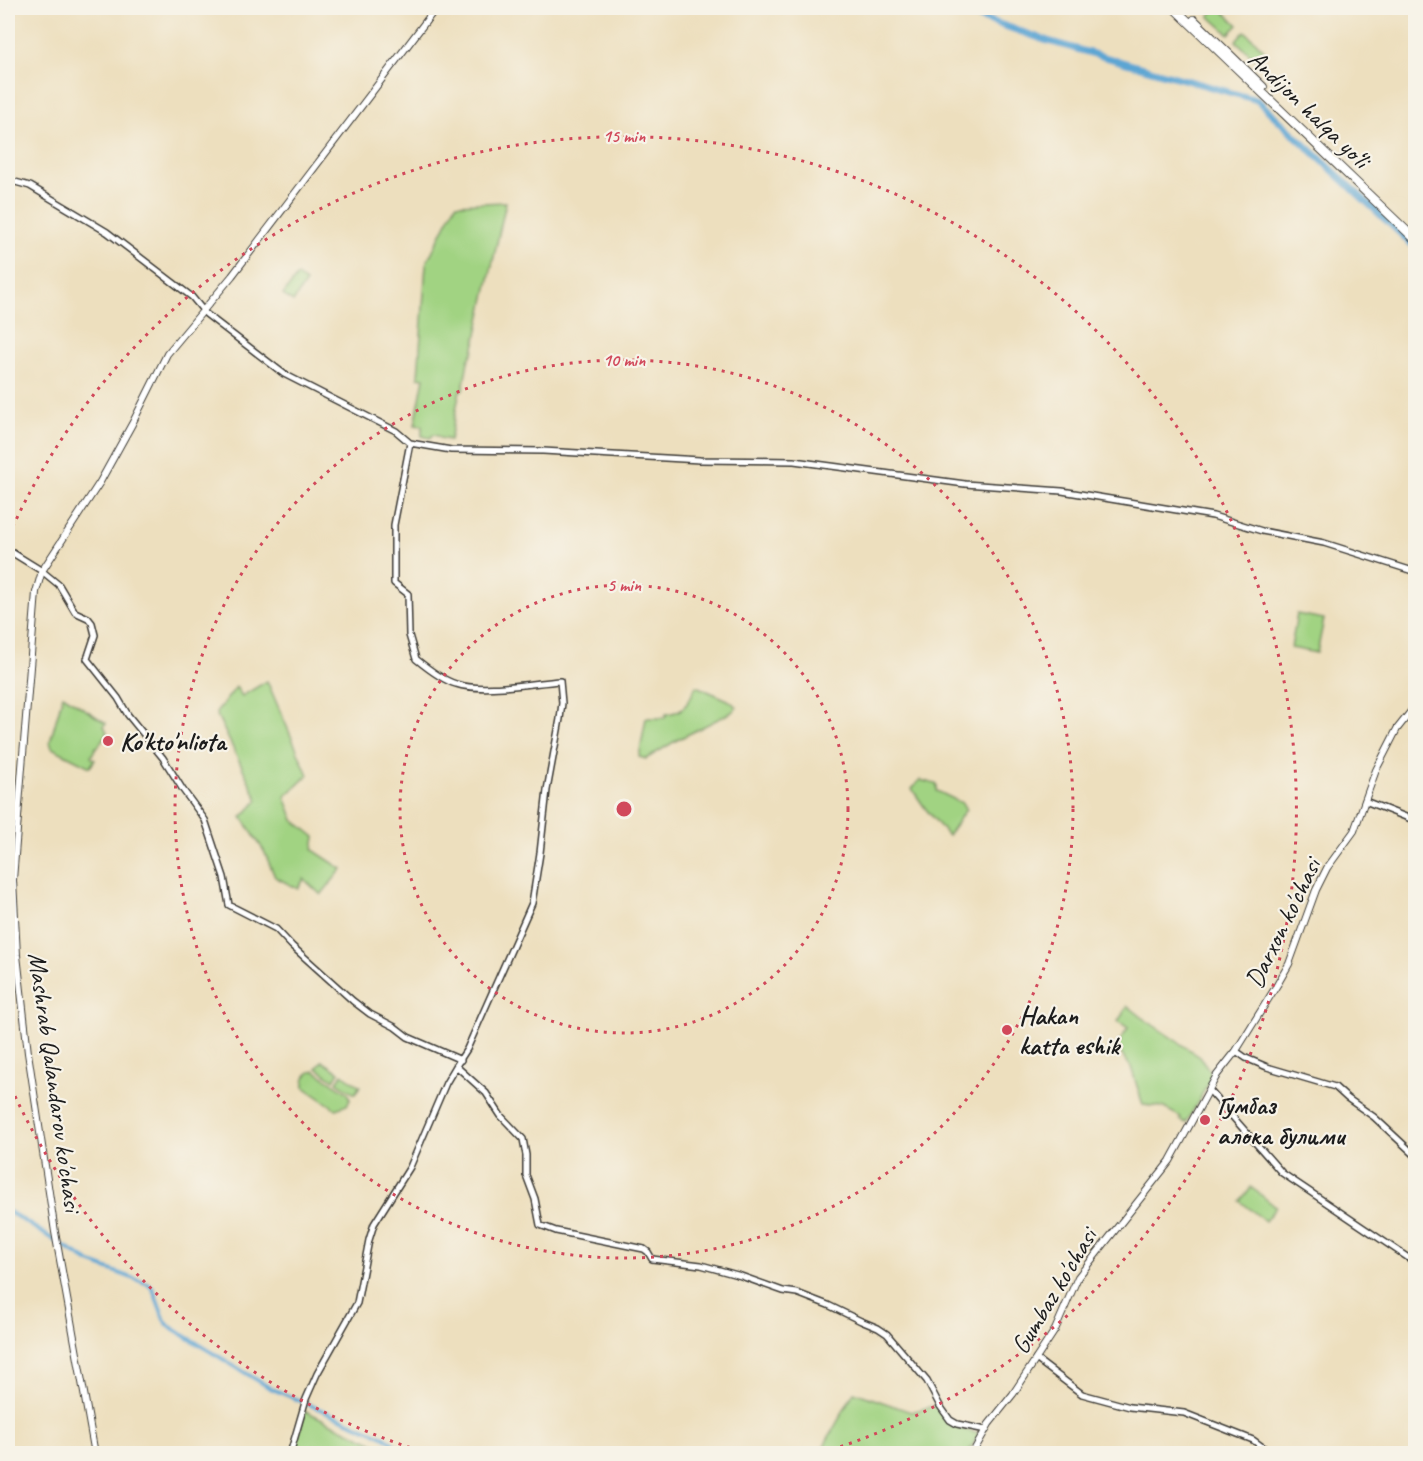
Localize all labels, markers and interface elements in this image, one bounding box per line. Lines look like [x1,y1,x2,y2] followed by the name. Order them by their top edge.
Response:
[1241,43,1379,177] street label: Andijon halqa yo‘li
[603,125,646,147] text: 15 min
[603,349,646,371] text: 10 min
[607,574,642,596] text: 5 min
[120,725,228,758] place label: Ko'kto'nliota
[101,734,115,748] marker: Ko'kto'nliota
[614,799,634,819] centre of rings
[1238,850,1330,993] street label: Darxon ko'chasi
[20,950,90,1217] street label: Mashrab Qalandarov ko'chasi
[1019,999,1121,1062] place label: Hakan katta eshik
[1000,1023,1014,1037] marker: Hakan katta eshik
[1217,1089,1347,1152] place label: Гумбаз алока булими
[1198,1113,1212,1127] marker: Гумбаз алока булими
[1004,1219,1106,1360] street label: Gumbaz ko'chasi

